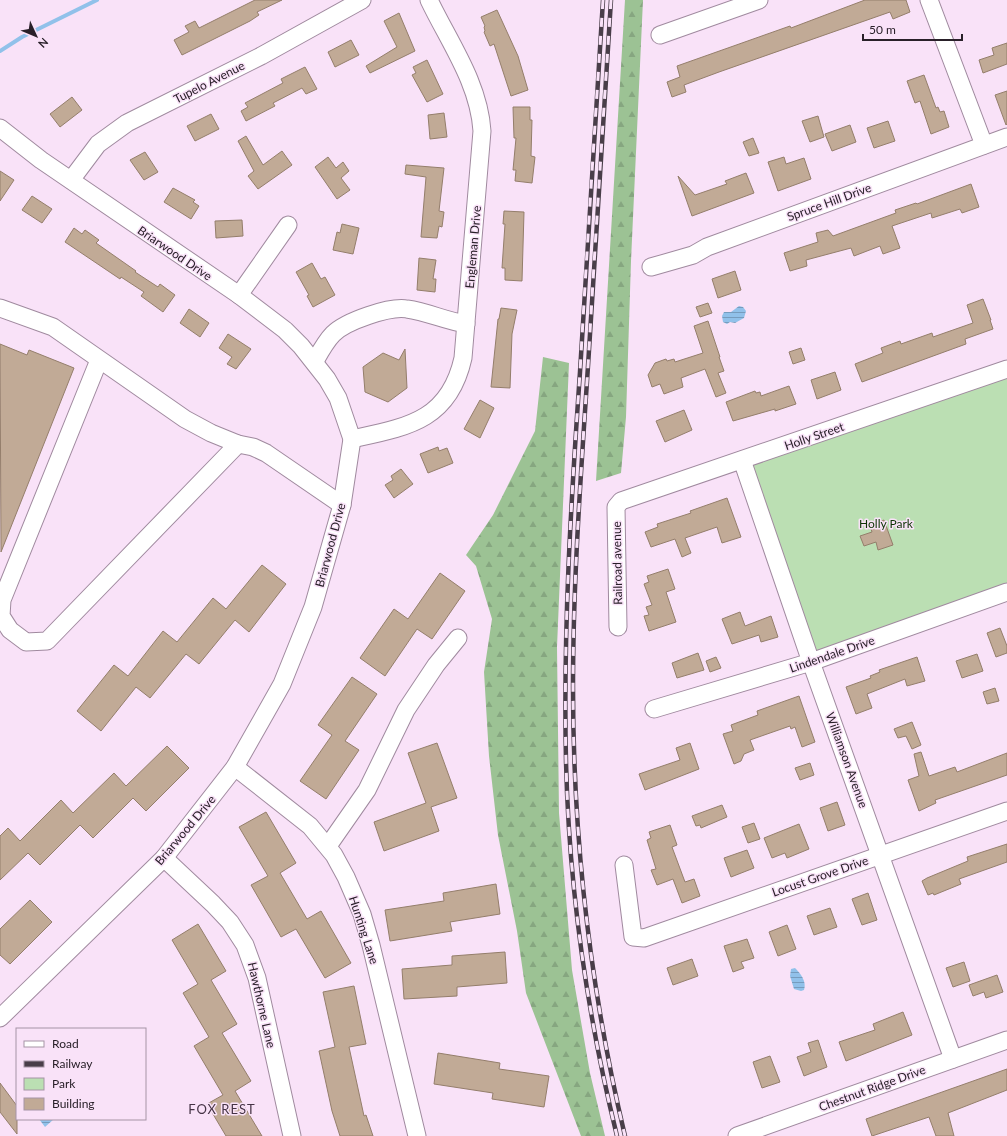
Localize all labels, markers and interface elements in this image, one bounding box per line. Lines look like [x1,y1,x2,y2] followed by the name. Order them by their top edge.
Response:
[16,16,56,56] north arrow
[863,16,962,42] scale bar
[869,22,896,37] text: 50 m
[36,36,51,51] text: N
[171,58,247,106] street label: Tupelo Avenue
[785,180,873,224] street label: Spruce Hill Drive
[462,205,484,289] street label: Engleman Drive
[135,223,215,283] street label: Briarwood Drive
[782,419,846,453] street label: Holly Street
[312,501,348,589] street label: Briarwood Drive
[859,516,914,531] park label: Holly Park
[609,521,625,605] street label: Railroad avenue
[787,632,877,676] street label: Lindendale Drive
[823,710,871,810] street label: Williamson Avenue
[151,792,219,868] street label: Briarwood Drive
[770,852,870,900] street label: Locust Grove Drive
[346,894,382,966] street label: Hunting Lane
[245,961,279,1049] street label: Hawthorne Lane
[16,1028,146,1120] legend
[52,1036,79,1051] text: Road
[52,1056,93,1071] text: Railway
[817,1062,927,1114] street label: Chestnut Ridge Drive
[52,1076,76,1091] text: Park
[52,1096,95,1111] text: Building
[188,1101,256,1117] district label: FOX REST

